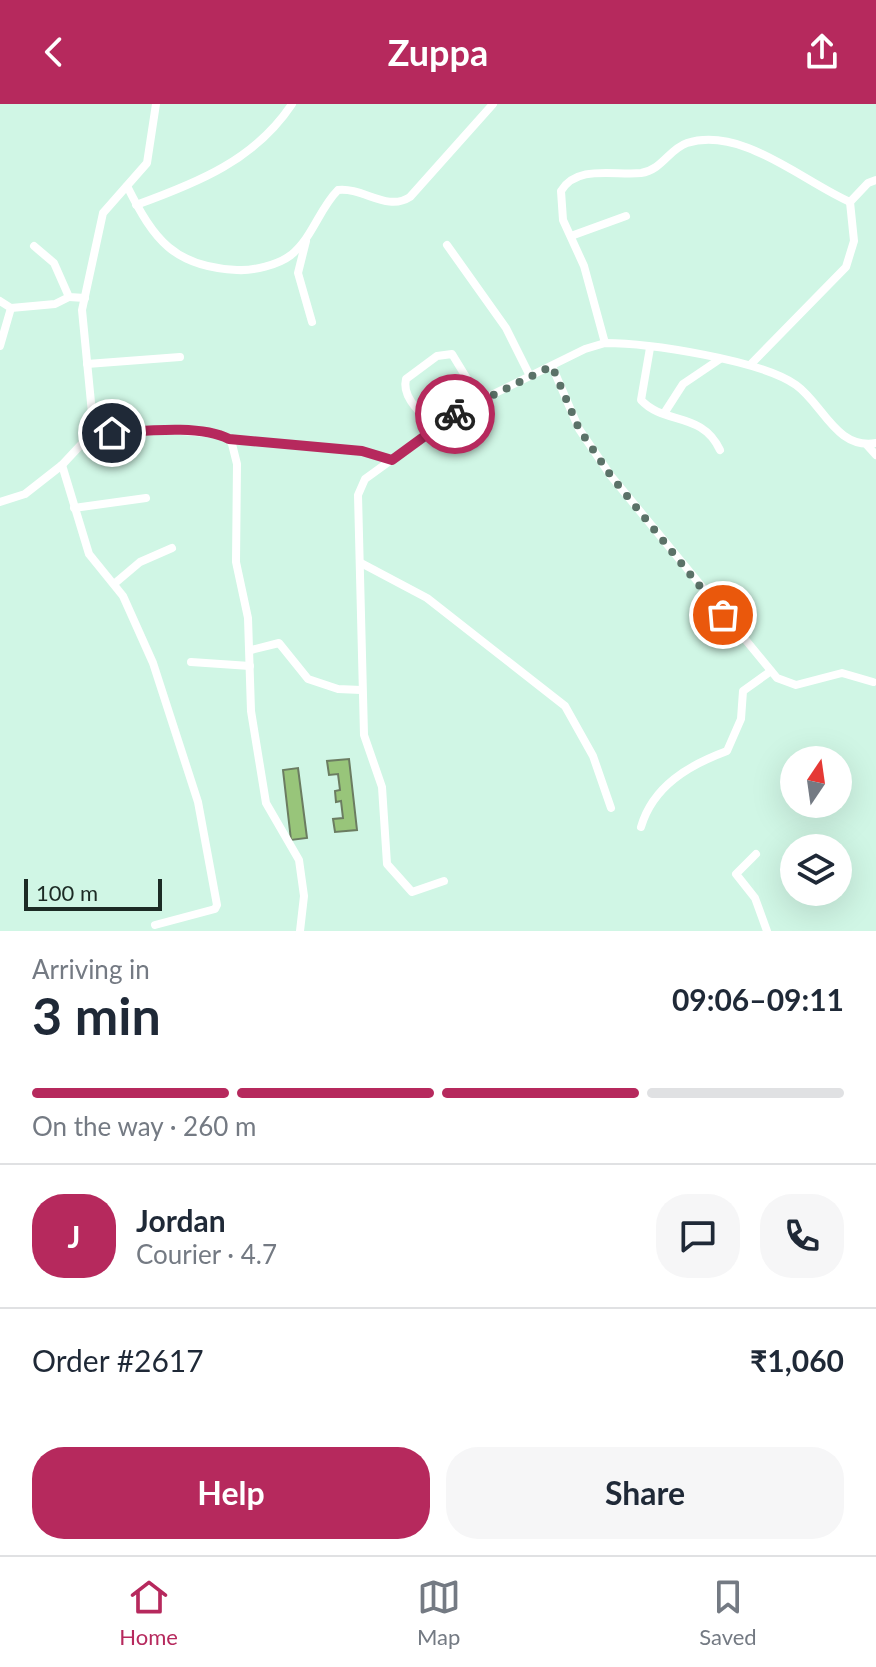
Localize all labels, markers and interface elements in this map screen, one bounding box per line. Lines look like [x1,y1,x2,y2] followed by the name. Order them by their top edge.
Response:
[32,30,76,74] icon: back
[388,30,488,74] text: Zuppa
[800,30,844,74] icon: share
[415,374,495,454] courier
[433,392,477,436] icon: bike
[78,399,146,467] pin
[90,411,134,455] icon: home
[689,581,757,649] pin
[701,593,745,637] icon: bag
[780,746,852,818] north arrow
[780,746,852,906] map controls
[780,834,852,906] button: layers
[24,875,162,911] scale bar
[36,879,98,906] text: 100 m
[32,953,150,985] text: Arriving in
[672,981,844,1017] text: 09:06–09:11
[32,984,161,1046] text: 3 min
[32,1110,256,1142] text: On the way · 260 m
[656,1194,740,1278] button: chat
[760,1194,844,1278] button: phone
[136,1202,226,1238] text: Jordan
[68,1218,80,1254] text: J
[136,1238,277,1270] text: Courier · 4.7
[32,1342,204,1378] text: Order #2617
[750,1342,844,1378] text: ₹1,060
[32,1447,430,1539] button: Help
[446,1447,844,1539] button: Share
[119,1575,178,1650] tab: Home
[417,1575,461,1650] tab: Map
[699,1575,757,1650] tab: Saved

